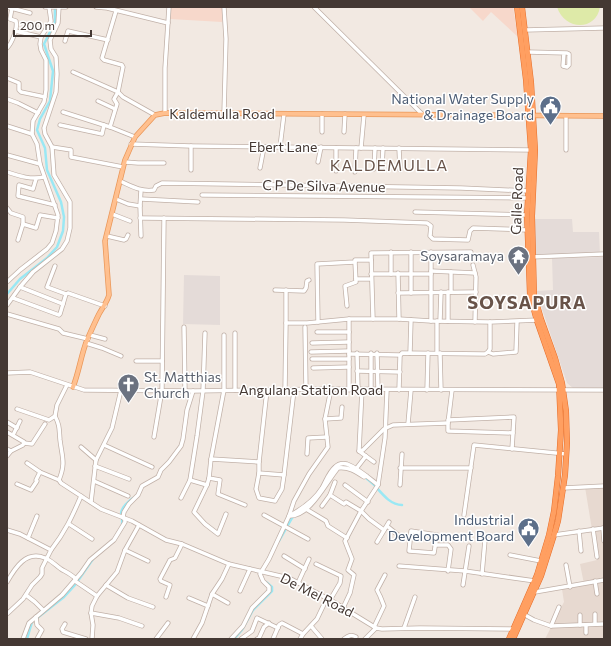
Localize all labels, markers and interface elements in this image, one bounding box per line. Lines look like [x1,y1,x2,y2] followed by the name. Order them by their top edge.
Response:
[14,12,91,38] scale bar
[20,18,55,32] text: 200 m
[391,90,534,123] place label: National Water Supply & Drainage Board
[537,94,563,127] public building icon: National Water Supply & Drainage Board
[169,105,275,122] street label: Kaldemulla Road
[249,138,317,155] street label: Ebert Lane
[330,155,448,174] district label: KALDEMULLA
[507,167,526,235] street label: Galle Road
[262,176,386,195] street label: C P De Silva Avenue
[506,243,532,276] temple icon: Soysaramaya
[420,247,504,264] place label: Soysaramaya
[467,291,587,313] district label: SOYSAPURA
[144,368,221,401] place label: St. Matthias Church
[116,372,142,405] church icon: St. Matthias Church
[239,381,383,398] street label: Angulana Station Road
[388,511,514,544] place label: Industrial Development Board
[516,515,542,548] public building icon: Industrial Development Board
[278,569,357,620] street label: De Mel Road

